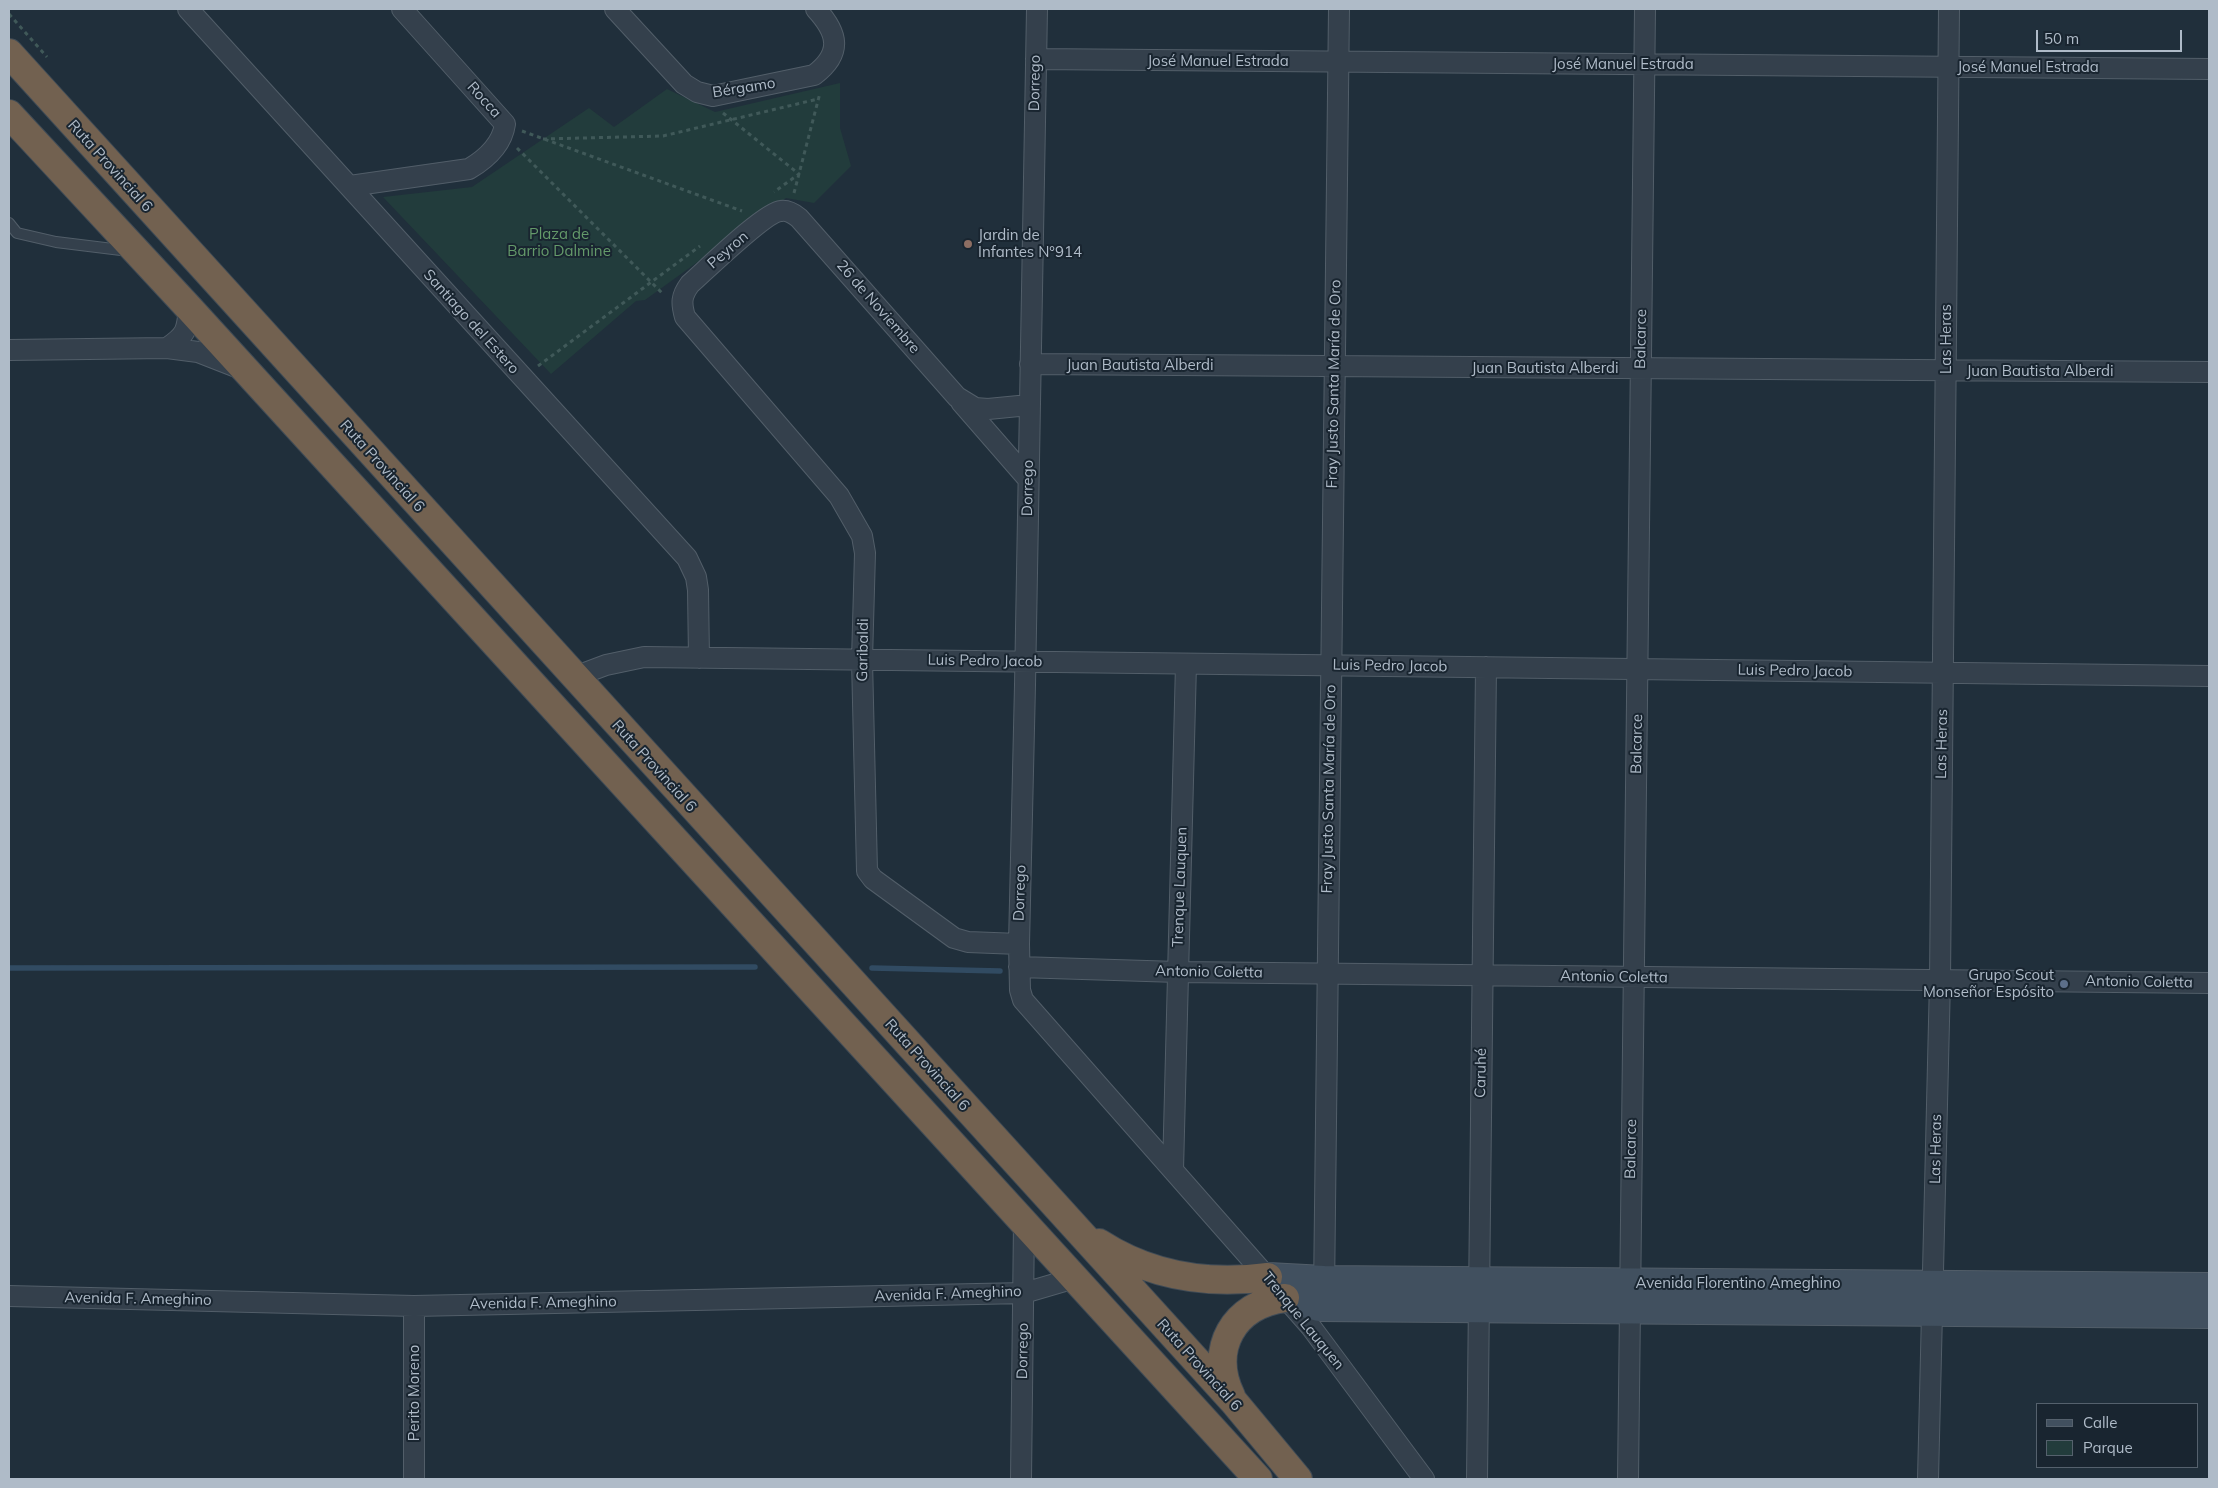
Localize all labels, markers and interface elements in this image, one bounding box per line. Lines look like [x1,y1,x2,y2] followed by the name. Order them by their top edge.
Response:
[2038,20,2184,52] scale bar
[2044,29,2079,48] text: 50 m
[1147,52,1289,70] street label: José Manuel Estrada
[1026,55,1044,111] street label: Dorrego
[1552,55,1694,73] street label: José Manuel Estrada
[1957,58,2099,76] street label: José Manuel Estrada
[711,74,777,102] street label: Bérgamo
[463,78,505,122] street label: Rocca
[64,116,156,216] street label: Ruta Provincial 6
[507,225,611,260] park label: Plaza de Barrio Dalmine
[978,226,1082,261] place label: Jardin de Infantes N°914
[704,227,752,273] street label: Peyron
[962,238,974,250] marker: Jardin de Infantes N°914
[832,257,924,357] street label: 26 de Noviembre
[419,266,523,378] street label: Santiago del Estero
[1323,279,1345,489] street label: Fray Justo Santa María de Oro
[1937,304,1955,374] street label: Las Heras
[1631,309,1651,369] street label: Balcarce
[1066,356,1214,374] street label: Juan Bautista Alberdi
[1471,359,1619,377] street label: Juan Bautista Alberdi
[1966,362,2114,380] street label: Juan Bautista Alberdi
[336,416,428,516] street label: Ruta Provincial 6
[1019,460,1037,516] street label: Dorrego
[853,618,873,682] street label: Garibaldi
[927,651,1043,671] street label: Luis Pedro Jacob
[1332,656,1448,676] street label: Luis Pedro Jacob
[1737,661,1853,681] street label: Luis Pedro Jacob
[1318,684,1340,894] street label: Fray Justo Santa María de Oro
[1932,709,1952,779] street label: Las Heras
[1627,714,1647,774] street label: Balcarce
[608,716,700,816] street label: Ruta Provincial 6
[1169,827,1191,947] street label: Trenque Lauquen
[1010,865,1030,921] street label: Dorrego
[1155,962,1263,982] street label: Antonio Coletta
[1923,966,2054,1001] place label: Grupo Scout Monseñor Espósito
[1560,967,1668,987] street label: Antonio Coletta
[2085,972,2193,992] street label: Antonio Coletta
[2058,978,2070,990] marker: Grupo Scout Monseñor Espósito
[881,1015,973,1115] street label: Ruta Provincial 6
[1472,1048,1490,1098] street label: Caruhé
[1926,1114,1946,1184] street label: Las Heras
[1621,1119,1641,1179] street label: Balcarce
[1258,1269,1348,1373] street label: Trenque Lauquen
[1636,1274,1840,1292] street label: Avenida Florentino Ameghino
[874,1282,1022,1306] street label: Avenida F. Ameghino
[64,1289,212,1309] street label: Avenida F. Ameghino
[469,1293,617,1313] street label: Avenida F. Ameghino
[1153,1315,1245,1415] street label: Ruta Provincial 6
[1014,1323,1032,1379] street label: Dorrego
[405,1345,423,1441] street label: Perito Moreno
[2036,1403,2198,1468] legend
[2083,1413,2117,1432] text: Calle
[2083,1438,2133,1457] text: Parque

